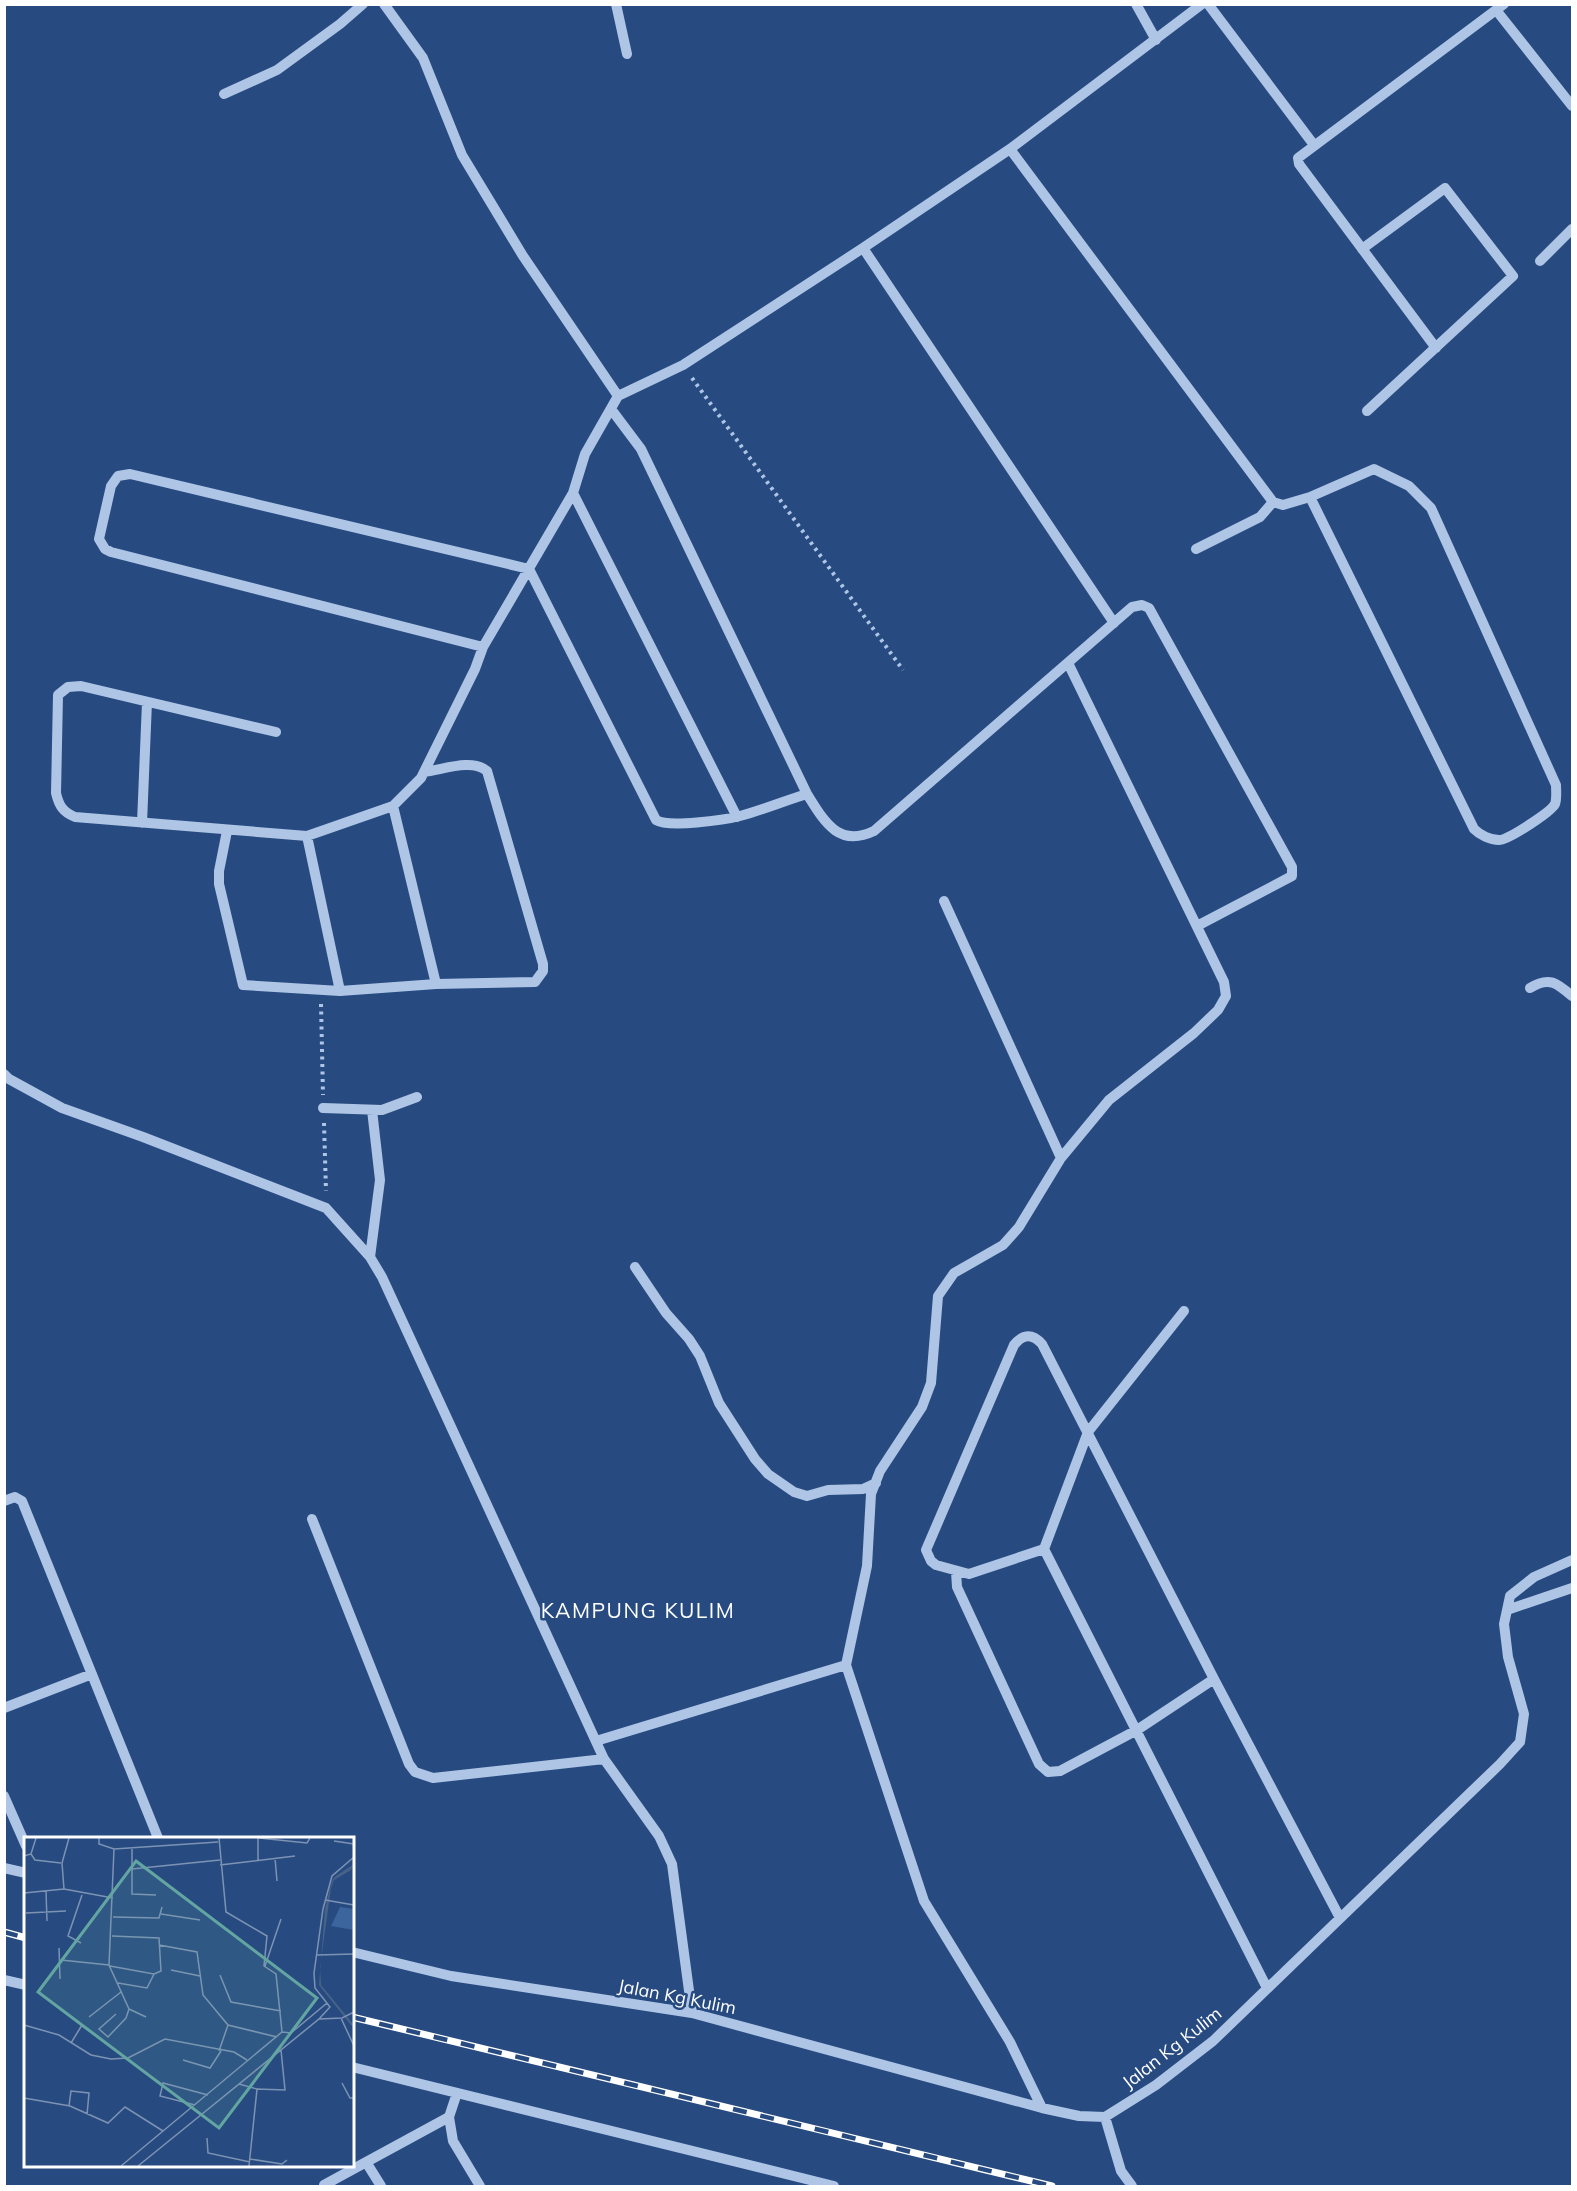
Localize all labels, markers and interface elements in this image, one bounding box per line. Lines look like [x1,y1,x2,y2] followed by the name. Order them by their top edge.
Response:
[541,1597,735,1623] district label: KAMPUNG KULIM
[24,1837,354,2167] inset map
[616,1974,738,2019] street label: Jalan Kg Kulim
[1117,2002,1226,2094] street label: Jalan Kg Kulim

